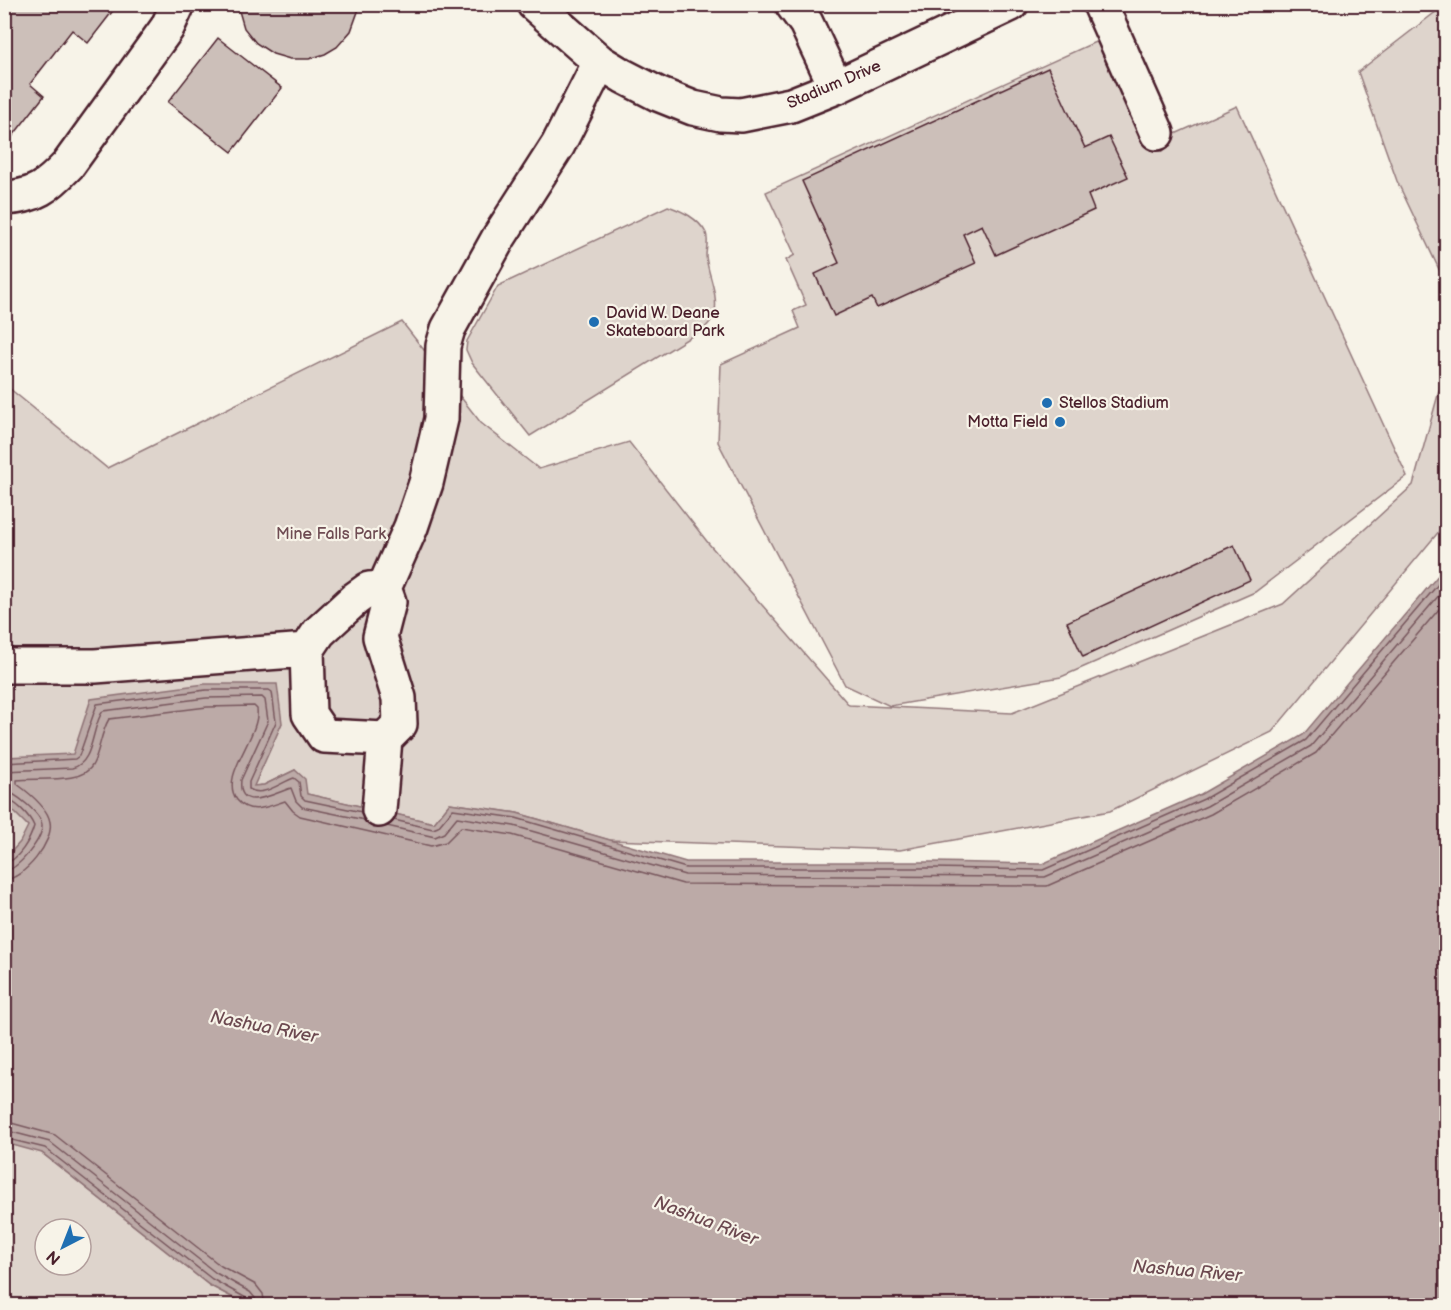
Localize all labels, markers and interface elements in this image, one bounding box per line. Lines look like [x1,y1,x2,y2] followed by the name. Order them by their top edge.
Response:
[784,56,884,113] street label: Stadium Drive
[606,304,725,341] place label: David W. Deane Skateboard Park
[587,315,601,329] marker: David W. Deane Skateboard Park
[1059,394,1169,413] place label: Stellos Stadium
[1040,396,1054,410] marker: Stellos Stadium
[967,413,1048,432] place label: Motta Field
[1053,415,1067,429] marker: Motta Field
[276,525,386,544] park label: Mine Falls Park
[208,1006,321,1048] water label: Nashua River
[651,1192,762,1251] water label: Nashua River
[33,1217,93,1277] north arrow
[43,1246,65,1268] text: N
[1132,1256,1244,1286] water label: Nashua River

